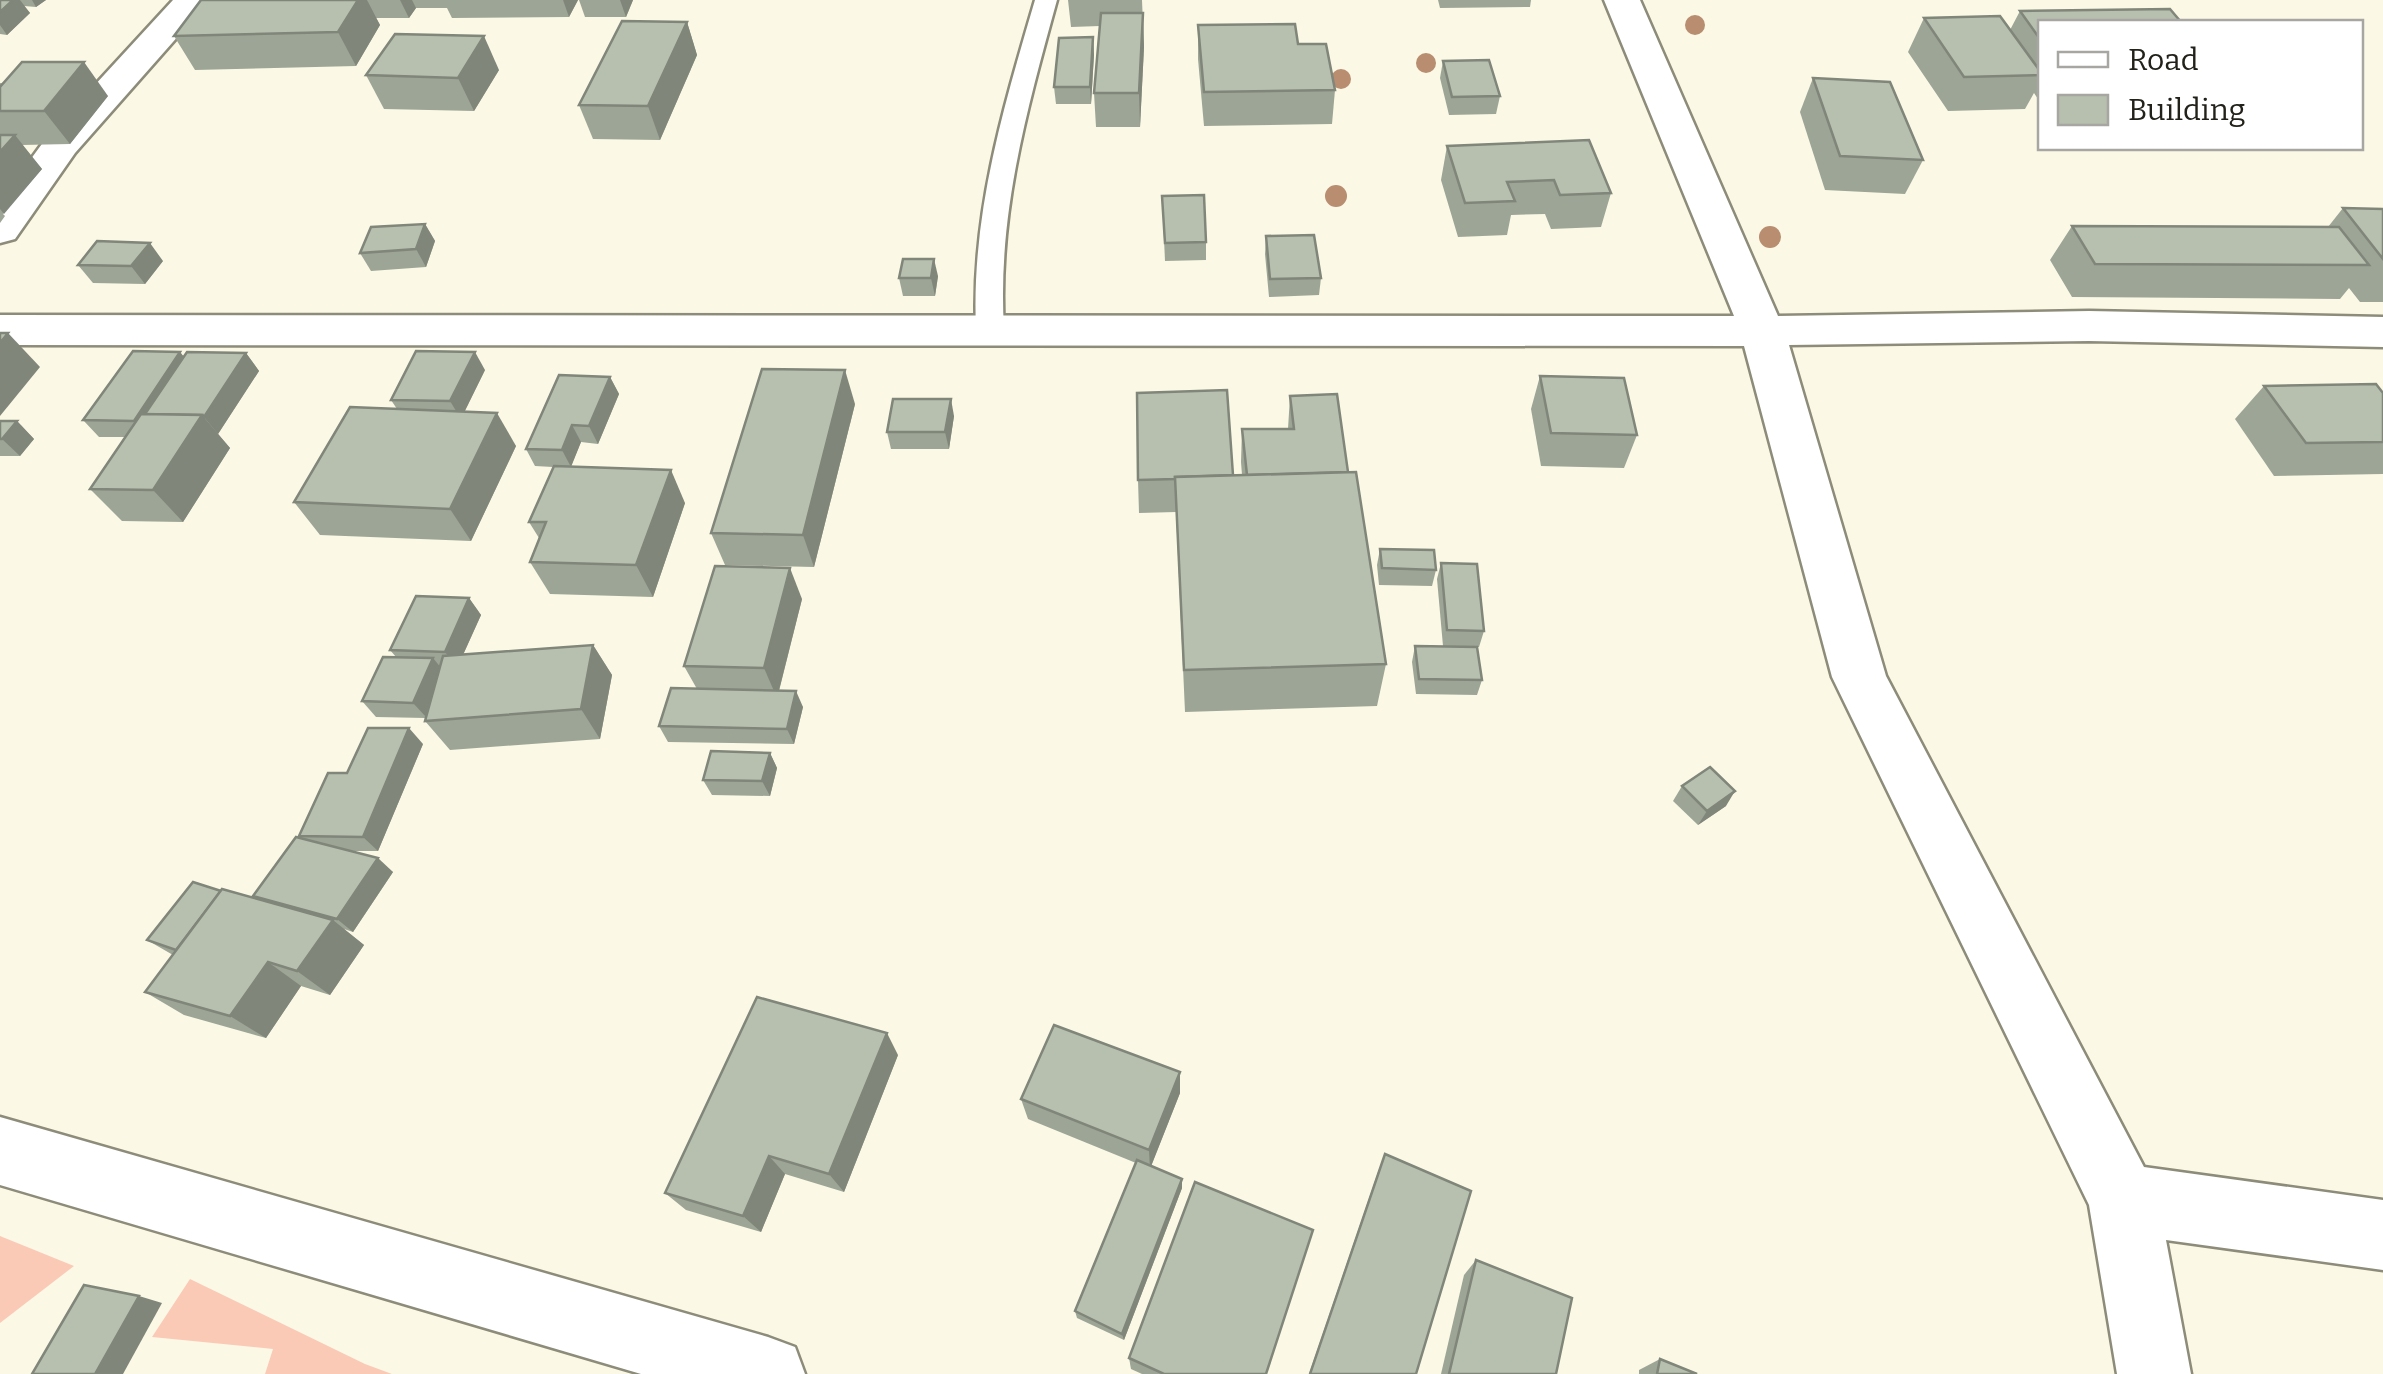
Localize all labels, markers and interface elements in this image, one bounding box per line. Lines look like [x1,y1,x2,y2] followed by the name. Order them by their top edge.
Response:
[2038,20,2363,150] legend
[2128,42,2199,78] text: Road
[2128,92,2246,128] text: Building

